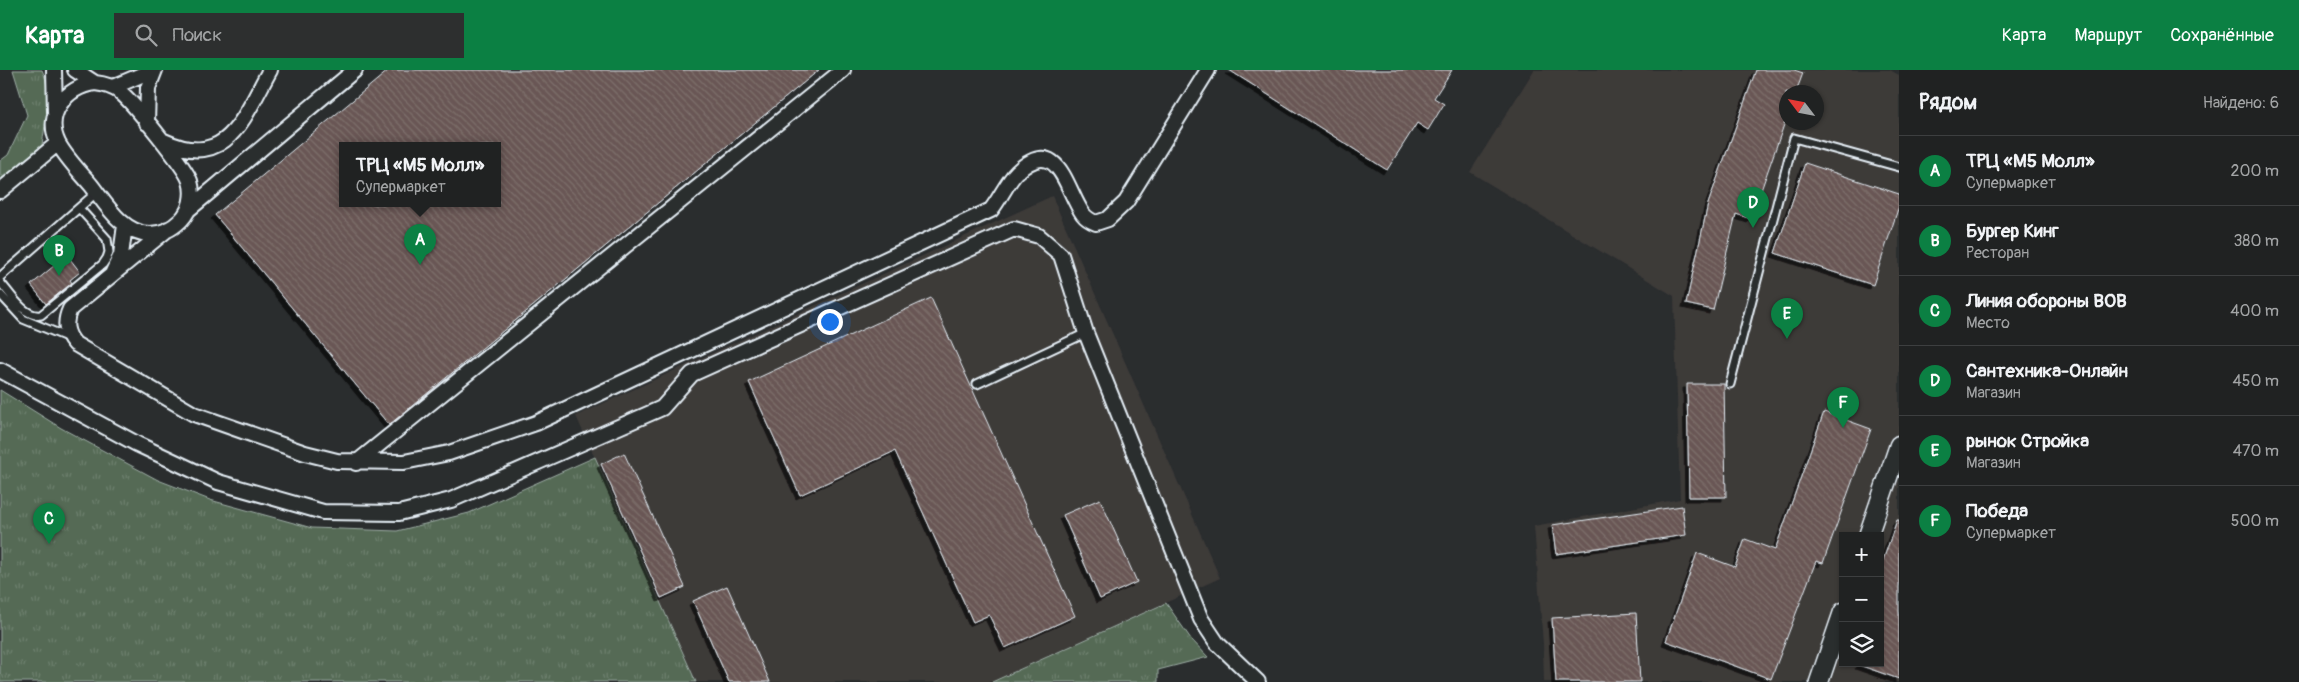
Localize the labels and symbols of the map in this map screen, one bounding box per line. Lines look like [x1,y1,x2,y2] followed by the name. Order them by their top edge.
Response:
[1779,85,1824,130] north arrow
[1737,187,1769,228] pin: D
[404,224,436,265] pin: A
[43,235,75,276] pin: B
[1771,298,1803,339] pin: E
[817,309,843,335] your location
[1827,387,1859,428] pin: F
[33,503,65,544] pin: C

